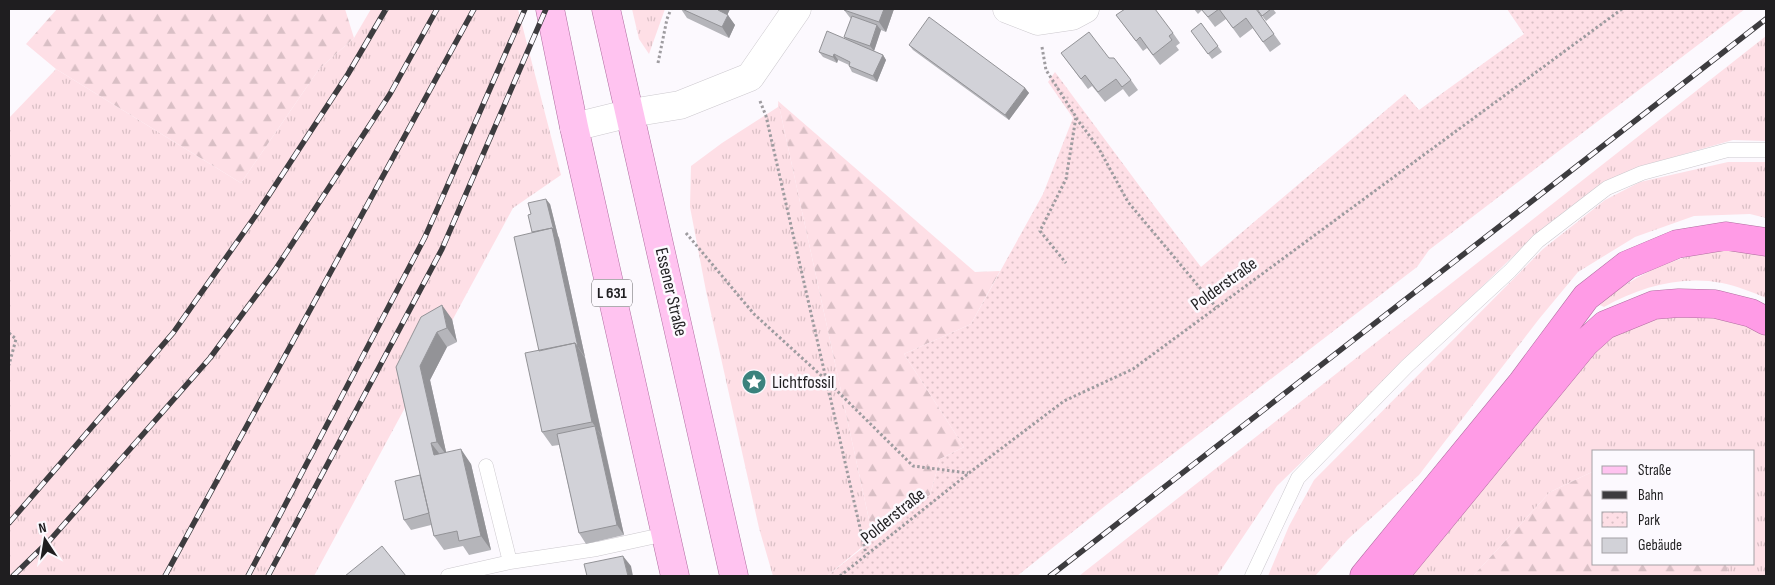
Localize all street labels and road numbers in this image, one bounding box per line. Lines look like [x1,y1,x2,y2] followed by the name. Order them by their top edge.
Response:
[651,246,691,338] street label: Essener Straße
[1187,253,1261,315] street label: Polderstraße
[592,280,632,306] road number: L 631
[857,484,929,548] street label: Polderstraße

